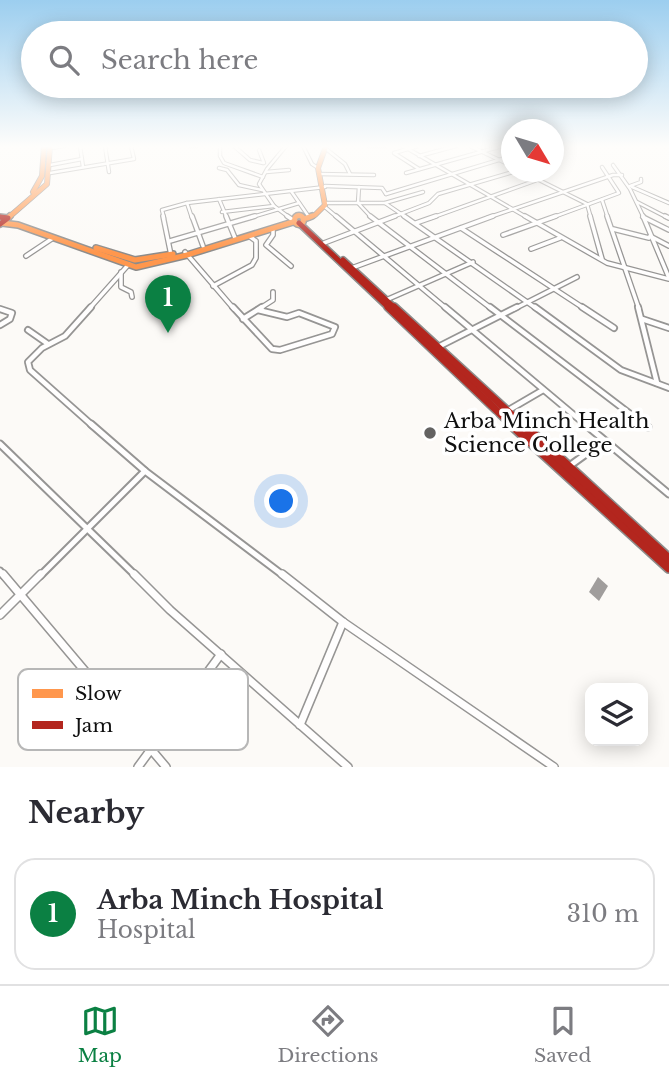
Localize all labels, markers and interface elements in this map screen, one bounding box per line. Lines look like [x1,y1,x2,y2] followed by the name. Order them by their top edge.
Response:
[21,21,648,98] search box
[45,41,83,79] icon: search
[101,44,258,76] text: Search here
[501,119,564,182] north arrow
[145,275,191,333] pin: 1
[443,408,649,458] place label: Arba Minch Health Science College
[422,425,438,441] marker: Arba Minch Health Science College
[264,484,298,518] your location
[18,669,248,750] legend
[75,682,122,705] text: Slow
[585,683,648,746] map controls
[585,683,648,746] button: layers
[72,714,113,737] text: Jam
[28,794,144,831] text: Nearby
[97,884,383,916] text: Arba Minch Hospital
[48,900,58,928] text: 1
[567,900,639,928] text: 310 m
[97,916,196,944] text: Hospital
[78,1002,122,1067] tab: Map
[277,1002,378,1067] tab: Directions
[534,1002,591,1067] tab: Saved

